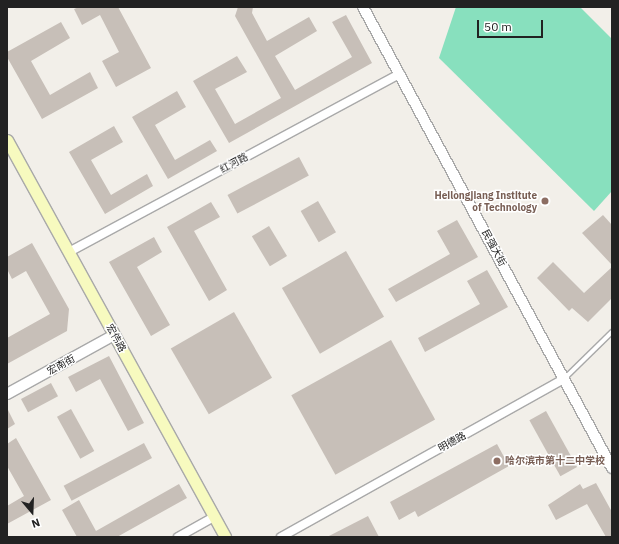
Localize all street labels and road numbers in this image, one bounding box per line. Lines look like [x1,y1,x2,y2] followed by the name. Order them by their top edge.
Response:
[218,151,250,175] street label: 红河路
[479,228,509,268] street label: 民强大街
[103,322,129,354] street label: 宏伟路
[45,352,77,378] street label: 宏南街
[436,429,468,455] street label: 明德路

